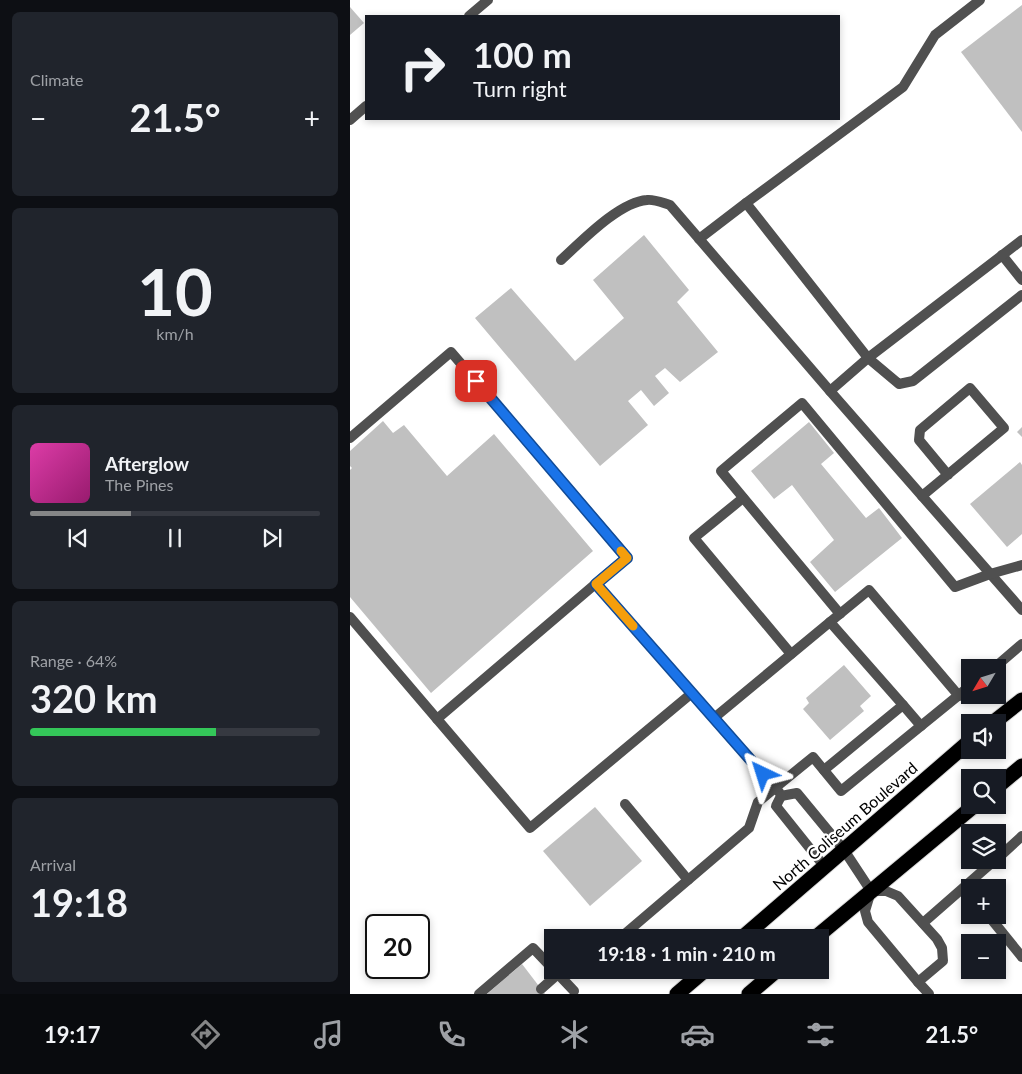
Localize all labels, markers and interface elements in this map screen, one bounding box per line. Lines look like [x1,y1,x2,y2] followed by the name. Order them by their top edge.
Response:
[473,33,572,75] text: 100 m
[390,35,455,100] icon: right
[30,70,83,89] text: Climate
[473,75,567,102] text: Turn right
[130,94,220,140] text: 21.5°
[30,101,46,135] text: −
[304,101,320,135] text: +
[137,252,213,330] text: 10
[156,324,194,343] text: km/h
[455,360,497,402] pin
[462,367,490,395] icon: arrive
[105,452,189,475] text: Afterglow
[105,475,174,494] text: The Pines
[64,524,92,552] icon: previous
[161,524,189,552] icon: pause
[258,524,286,552] icon: next
[30,651,117,670] text: Range · 64%
[961,659,1006,704] north arrow
[961,659,1006,979] map controls
[30,675,158,721] text: 320 km
[961,714,1006,759] button: sound
[736,747,788,799] position arrow
[769,758,921,894] street label: North Coliseum Boulevard
[961,769,1006,814] button: search
[961,824,1006,869] button: layers
[30,855,76,874] text: Arrival
[30,879,128,925] text: 19:18
[961,879,1006,924] button: +
[365,914,430,979] speed limit sign: 20
[961,934,1006,979] button: −
[597,942,776,965] text: 19:18 · 1 min · 210 m
[188,1017,223,1052] icon: directions
[311,1017,346,1052] icon: music
[434,1017,469,1052] icon: phone
[557,1017,592,1052] icon: climate
[680,1017,715,1052] icon: car
[803,1017,838,1052] icon: filters
[44,1021,101,1048] text: 19:17
[925,1021,978,1048] text: 21.5°

